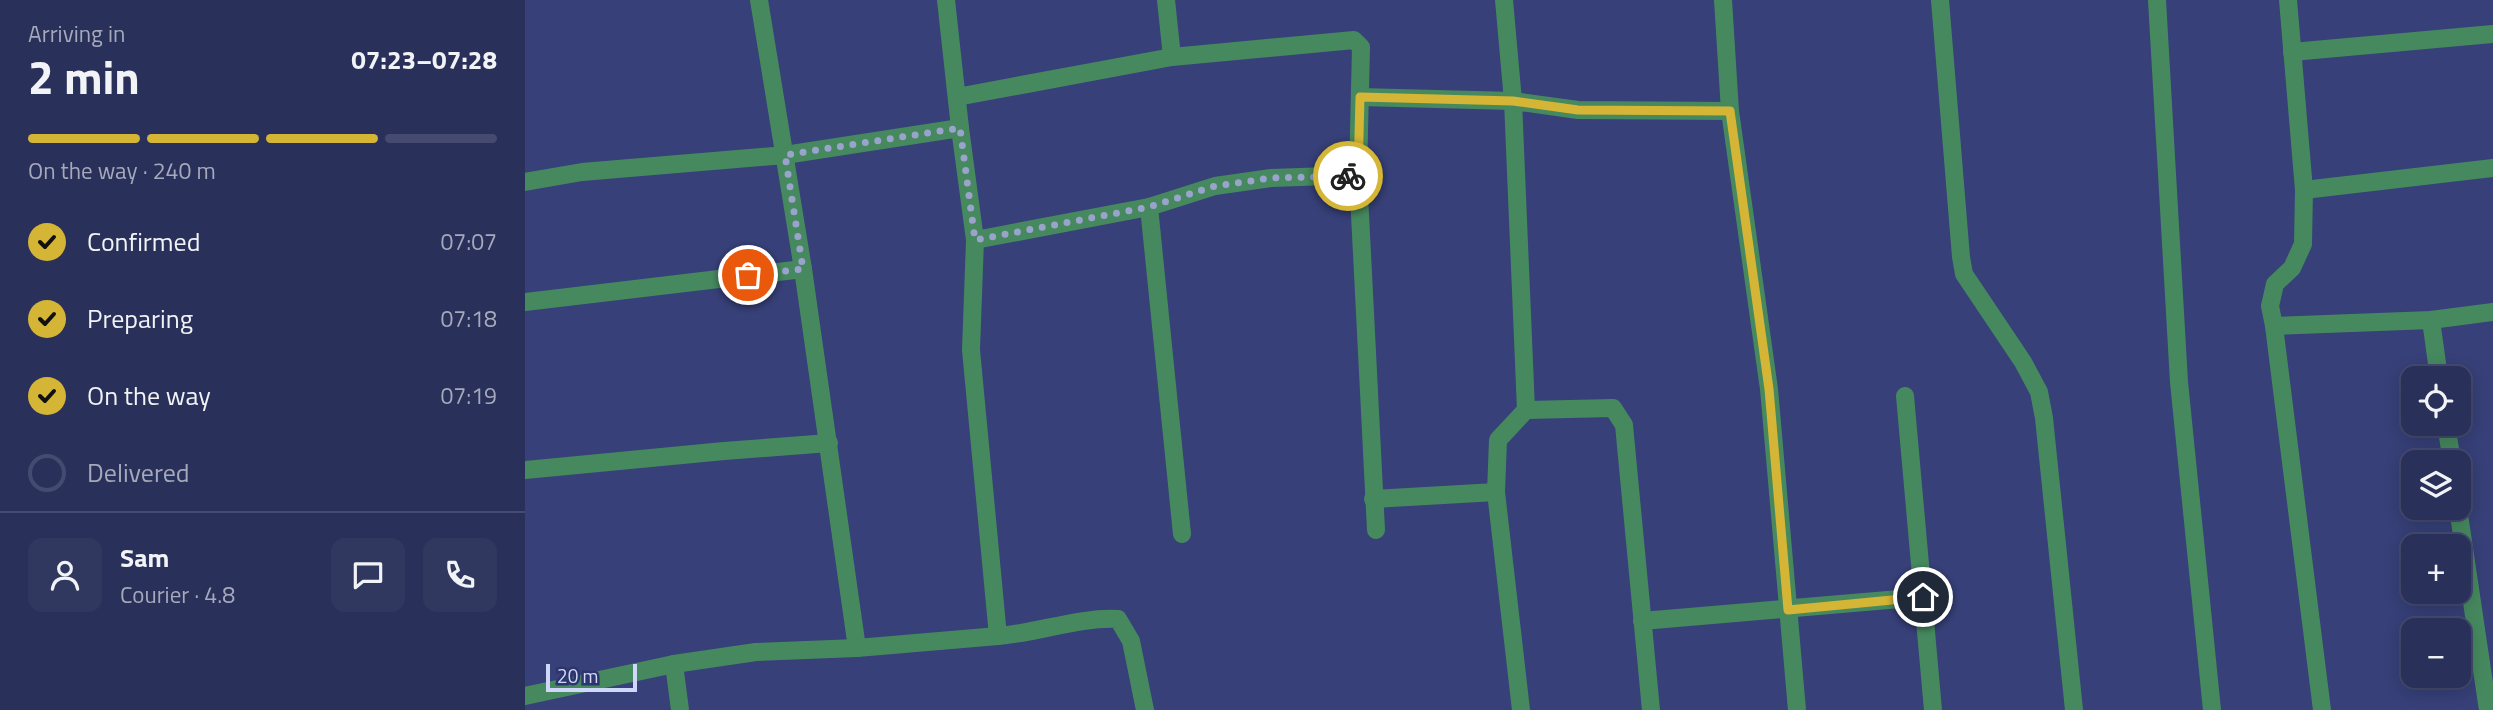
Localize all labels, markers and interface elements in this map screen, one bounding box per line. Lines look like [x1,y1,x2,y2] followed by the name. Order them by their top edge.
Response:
[28,16,125,51] text: Arriving in
[351,40,497,79] text: 07:23–07:28
[28,42,140,112] text: 2 min
[1313,141,1383,211] courier
[28,153,216,188] text: On the way · 240 m
[1329,157,1367,195] icon: bike
[87,222,201,261] text: Confirmed
[28,223,66,261] icon: check
[440,224,497,259] text: 07:07
[718,245,778,305] pin
[729,256,767,294] icon: bag
[87,299,193,338] text: Preparing
[28,300,66,338] icon: check
[440,301,497,336] text: 07:18
[2401,366,2471,688] map controls
[2401,366,2471,436] button: locate
[87,376,211,415] text: On the way
[28,377,66,415] icon: check
[440,378,497,413] text: 07:19
[2401,450,2471,520] button: layers
[87,453,190,492] text: Delivered
[2401,534,2471,604] button: +
[28,538,102,612] button: person
[120,538,169,577] text: Sam
[331,538,405,612] button: chat
[423,538,497,612] button: phone
[1893,567,1953,627] pin
[120,577,235,612] text: Courier · 4.8
[1904,578,1942,616] icon: home
[2401,618,2471,688] button: −
[546,661,637,693] scale bar
[557,661,598,690] text: 20 m

